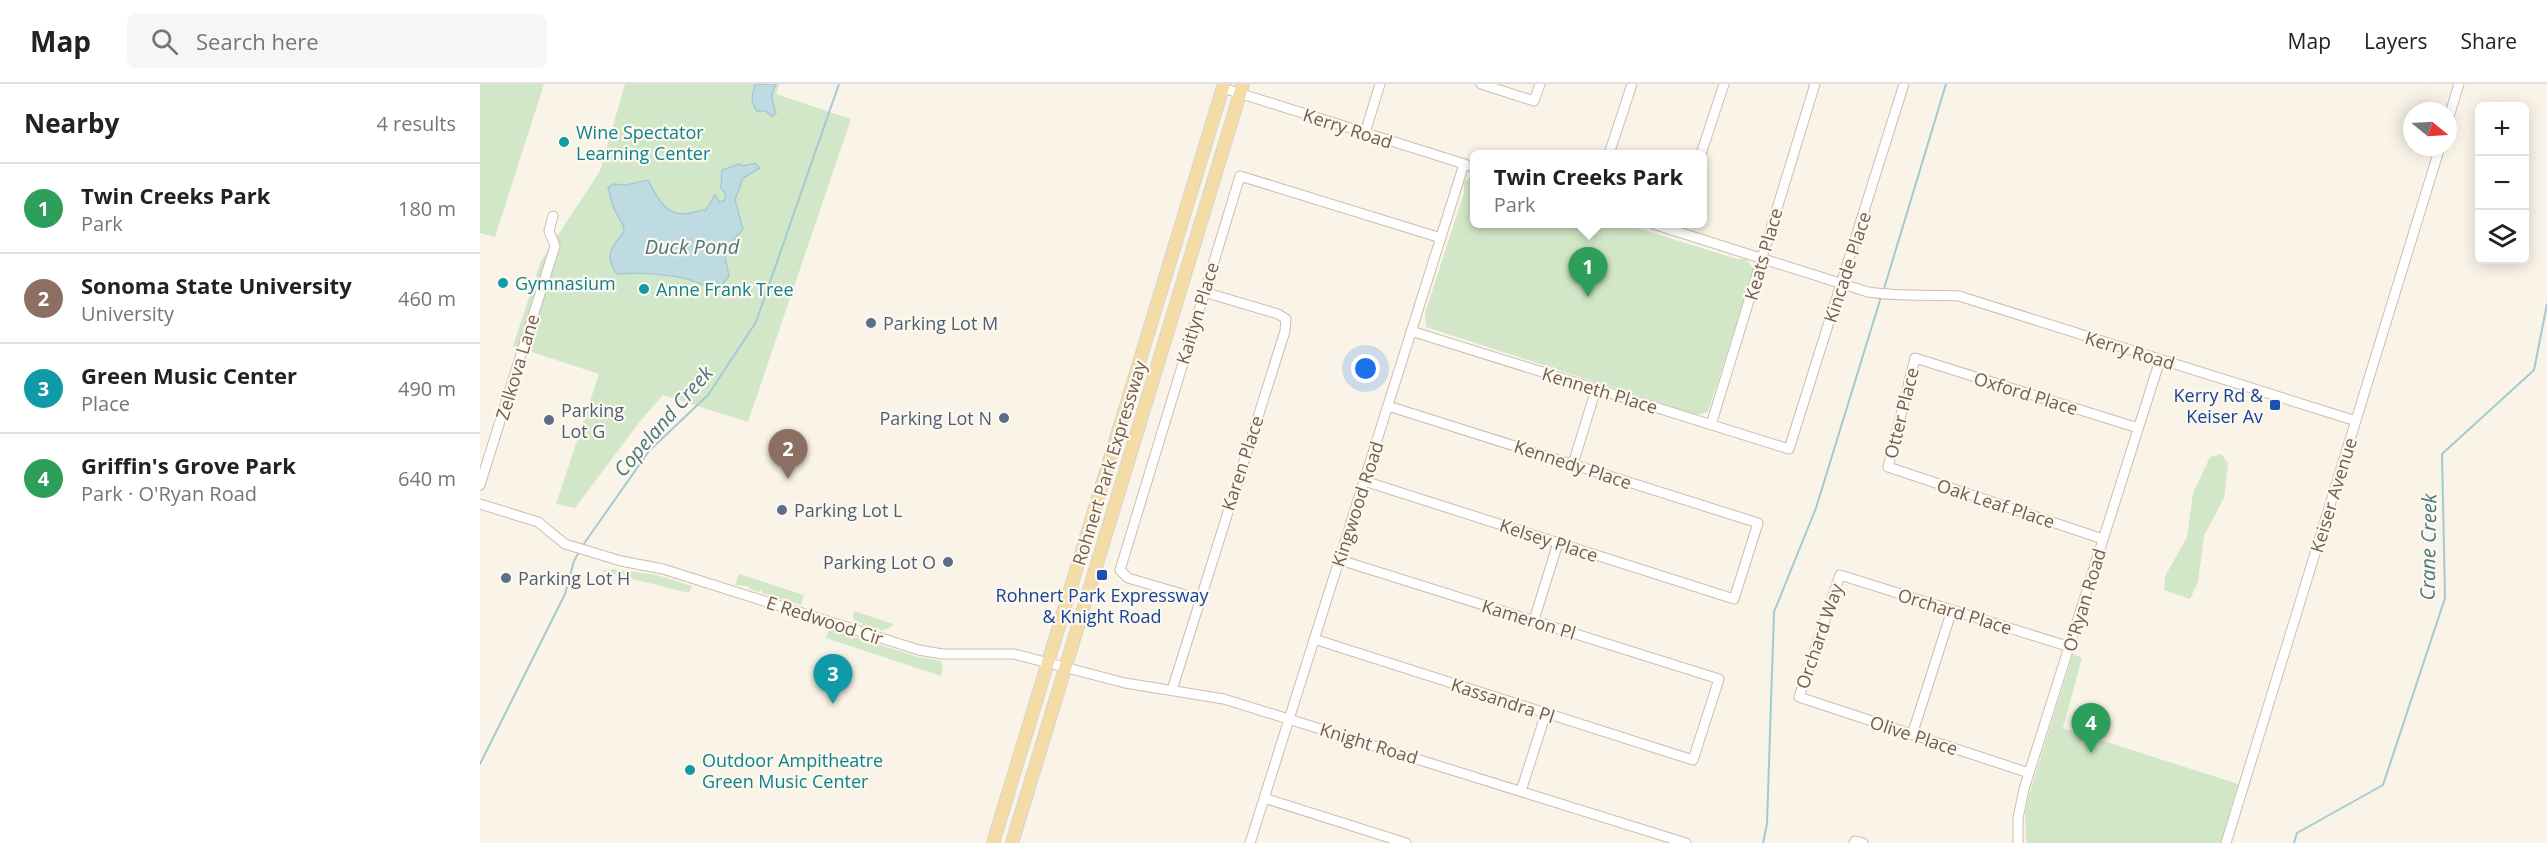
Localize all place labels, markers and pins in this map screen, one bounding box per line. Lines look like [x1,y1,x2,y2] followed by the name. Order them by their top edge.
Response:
[576,120,711,165] place label: Wine Spectator Learning Center
[557,135,571,149] marker: Wine Spectator Learning Center
[1568,248,1608,297] pin: 1
[515,271,616,295] place label: Gymnasium
[496,276,510,290] marker: Gymnasium
[656,277,794,301] place label: Anne Frank Tree
[637,282,651,296] marker: Anne Frank Tree
[883,311,998,335] place label: Parking Lot M
[864,316,878,330] marker: Parking Lot M
[2174,383,2264,428] place label: Kerry Rd & Keiser Av
[561,398,624,443] place label: Parking Lot G
[2268,398,2282,412] marker: Kerry Rd & Keiser Av
[879,406,992,430] place label: Parking Lot N
[997,411,1011,425] marker: Parking Lot N
[542,413,556,427] marker: Parking Lot G
[768,430,808,479] pin: 2
[794,498,902,522] place label: Parking Lot L
[775,503,789,517] marker: Parking Lot L
[823,550,936,574] place label: Parking Lot O
[941,555,955,569] marker: Parking Lot O
[518,566,630,590] place label: Parking Lot H
[1095,568,1109,582] marker: Rohnert Park Expressway & Knight Road
[499,571,513,585] marker: Parking Lot H
[996,583,1209,628] place label: Rohnert Park Expressway & Knight Road
[814,654,852,704] pin: 3
[2072,704,2110,753] pin: 4
[702,748,883,793] place label: Outdoor Ampitheatre Green Music Center
[683,763,697,777] marker: Outdoor Ampitheatre Green Music Center

